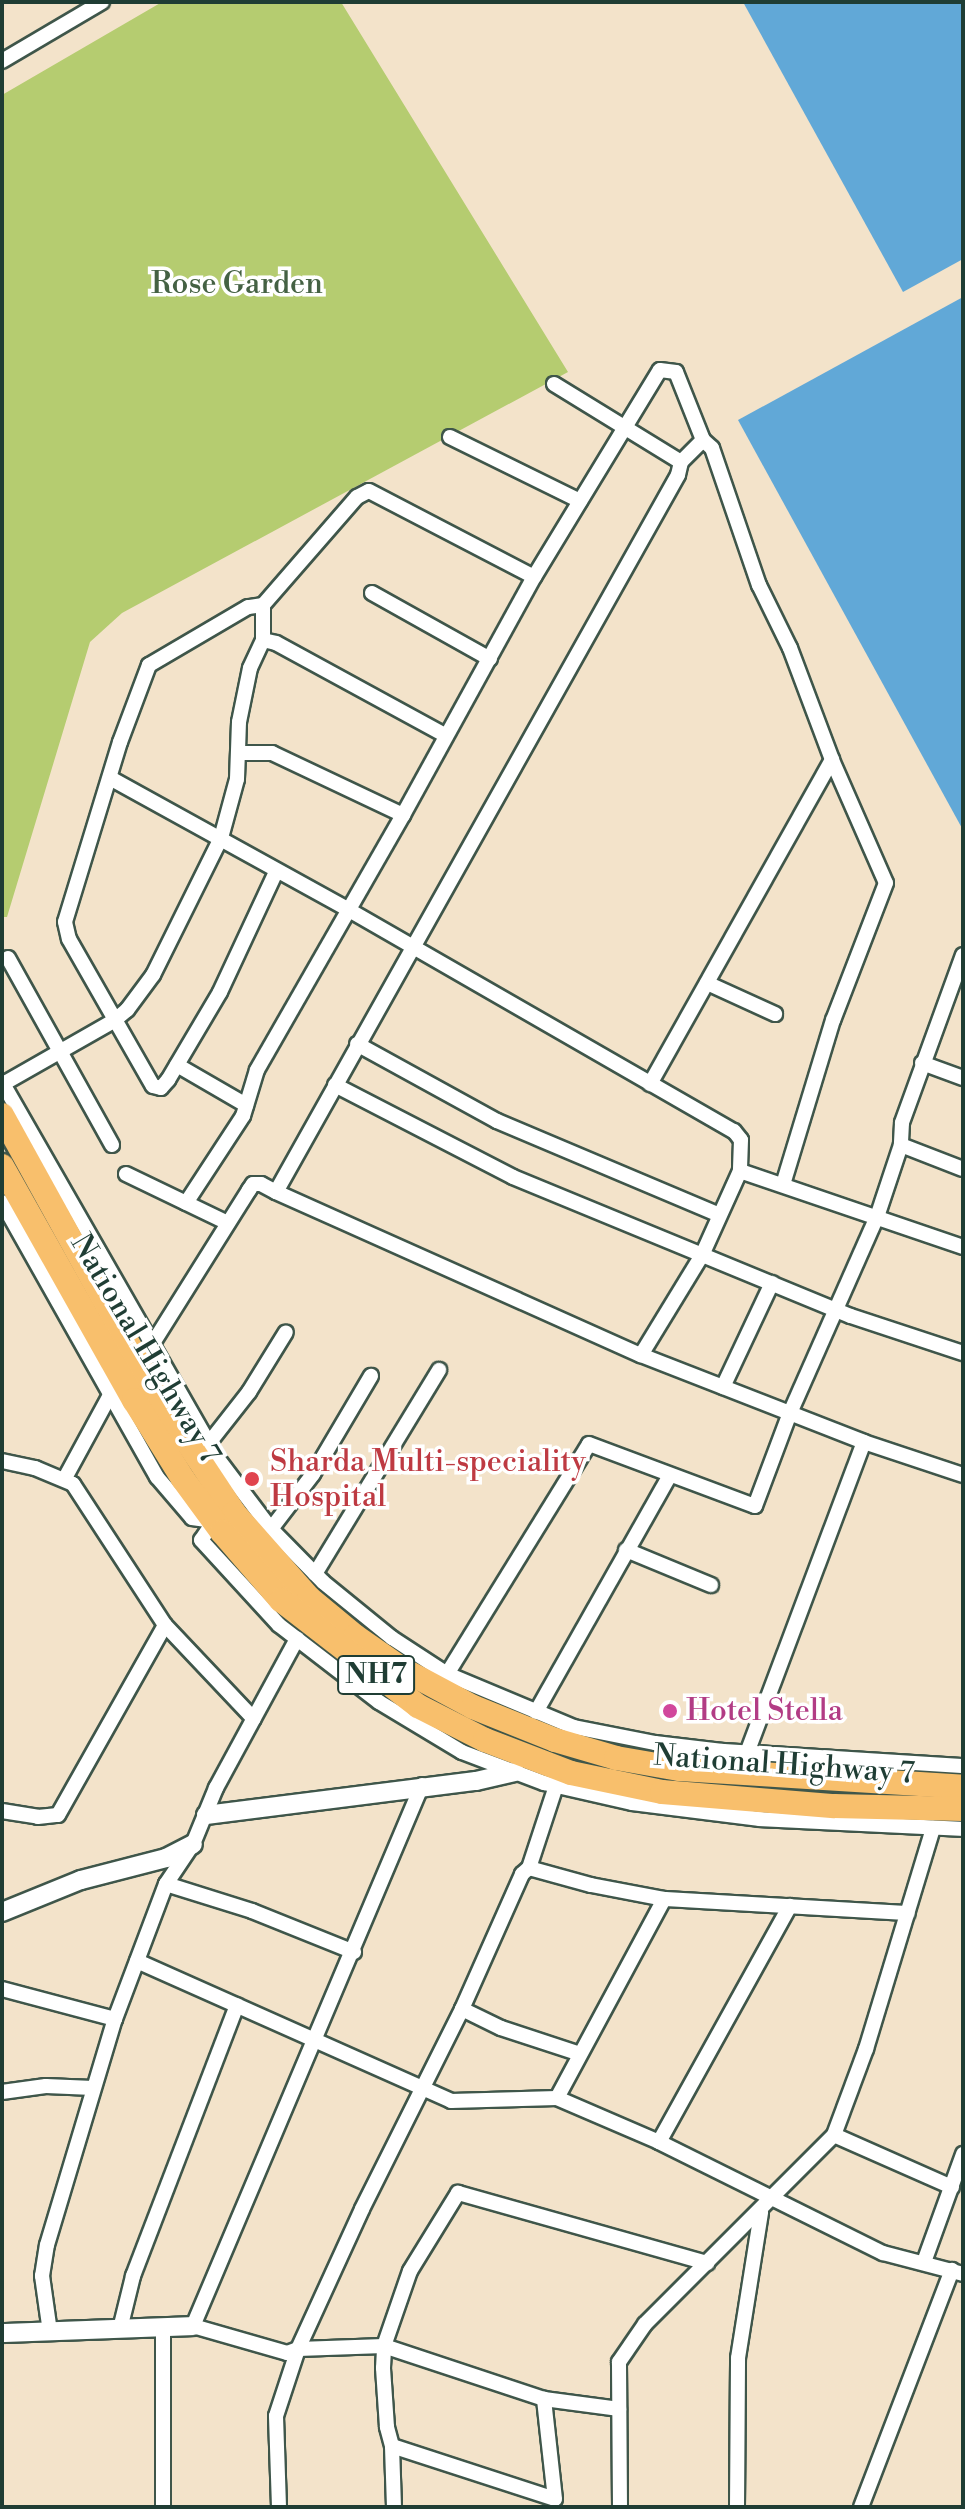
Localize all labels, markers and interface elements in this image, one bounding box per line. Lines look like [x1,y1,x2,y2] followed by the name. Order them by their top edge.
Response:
[151,266,323,302] park label: Rose Garden
[62,1228,228,1470] street label: National Highway 7
[270,1444,586,1514] place label: Sharda Multi-speciality Hospital
[241,1468,263,1490] marker: Sharda Multi-speciality Hospital
[336,1651,416,1699] road number: NH7
[686,1693,843,1729] place label: Hotel Stella
[661,1702,679,1720] marker: Hotel Stella
[652,1738,916,1792] street label: National Highway 7

